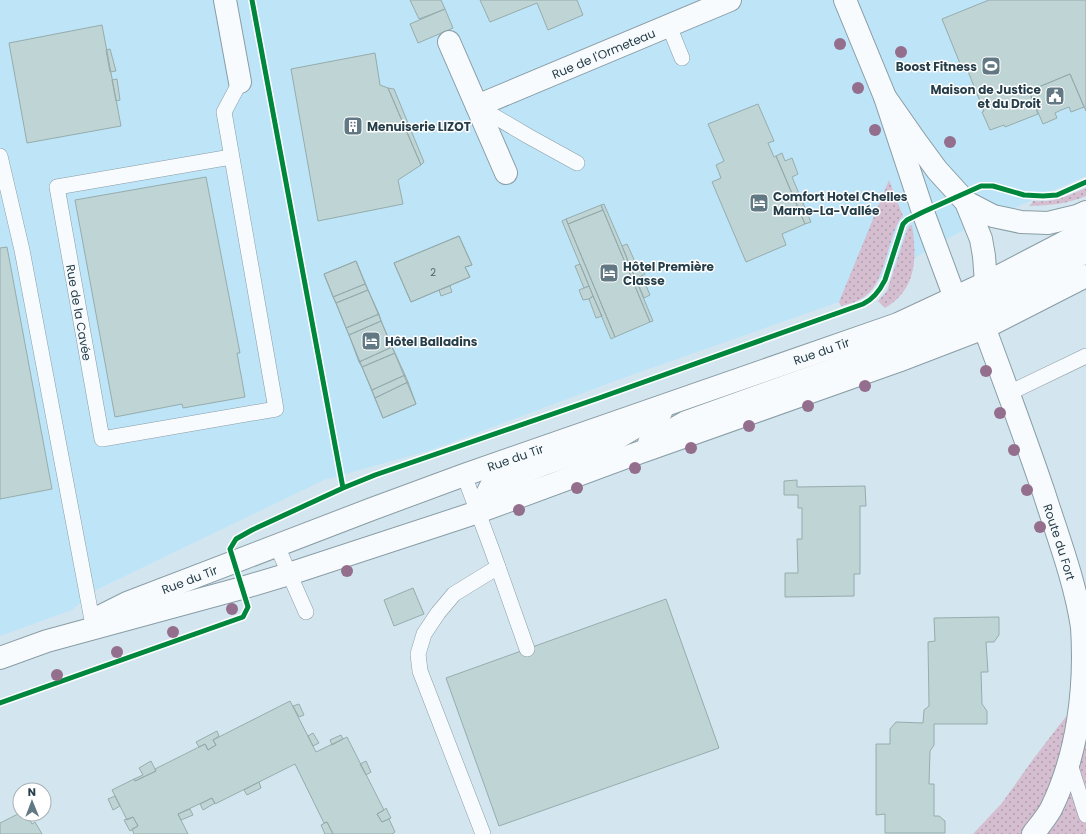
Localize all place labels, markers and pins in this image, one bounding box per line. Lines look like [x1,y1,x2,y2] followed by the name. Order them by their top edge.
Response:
[980,55,1002,77] sports icon: Boost Fitness
[896,58,977,75] place label: Boost Fitness
[930,81,1042,112] place label: Maison de Justice et du Droit
[1044,85,1066,107] public building icon: Maison de Justice et du Droit
[342,115,364,137] building icon: Menuiserie LIZOT
[367,118,471,135] place label: Menuiserie LIZOT
[773,188,908,219] place label: Comfort Hotel Chelles Marne-La-Vallée
[748,192,770,214] hotel icon: Comfort Hotel Chelles Marne-La-Vallée
[623,258,715,289] place label: Hôtel Première Classe
[598,262,620,284] hotel icon: Hôtel Première Classe
[360,330,382,352] hotel icon: Hôtel Balladins
[385,333,478,350] place label: Hôtel Balladins

